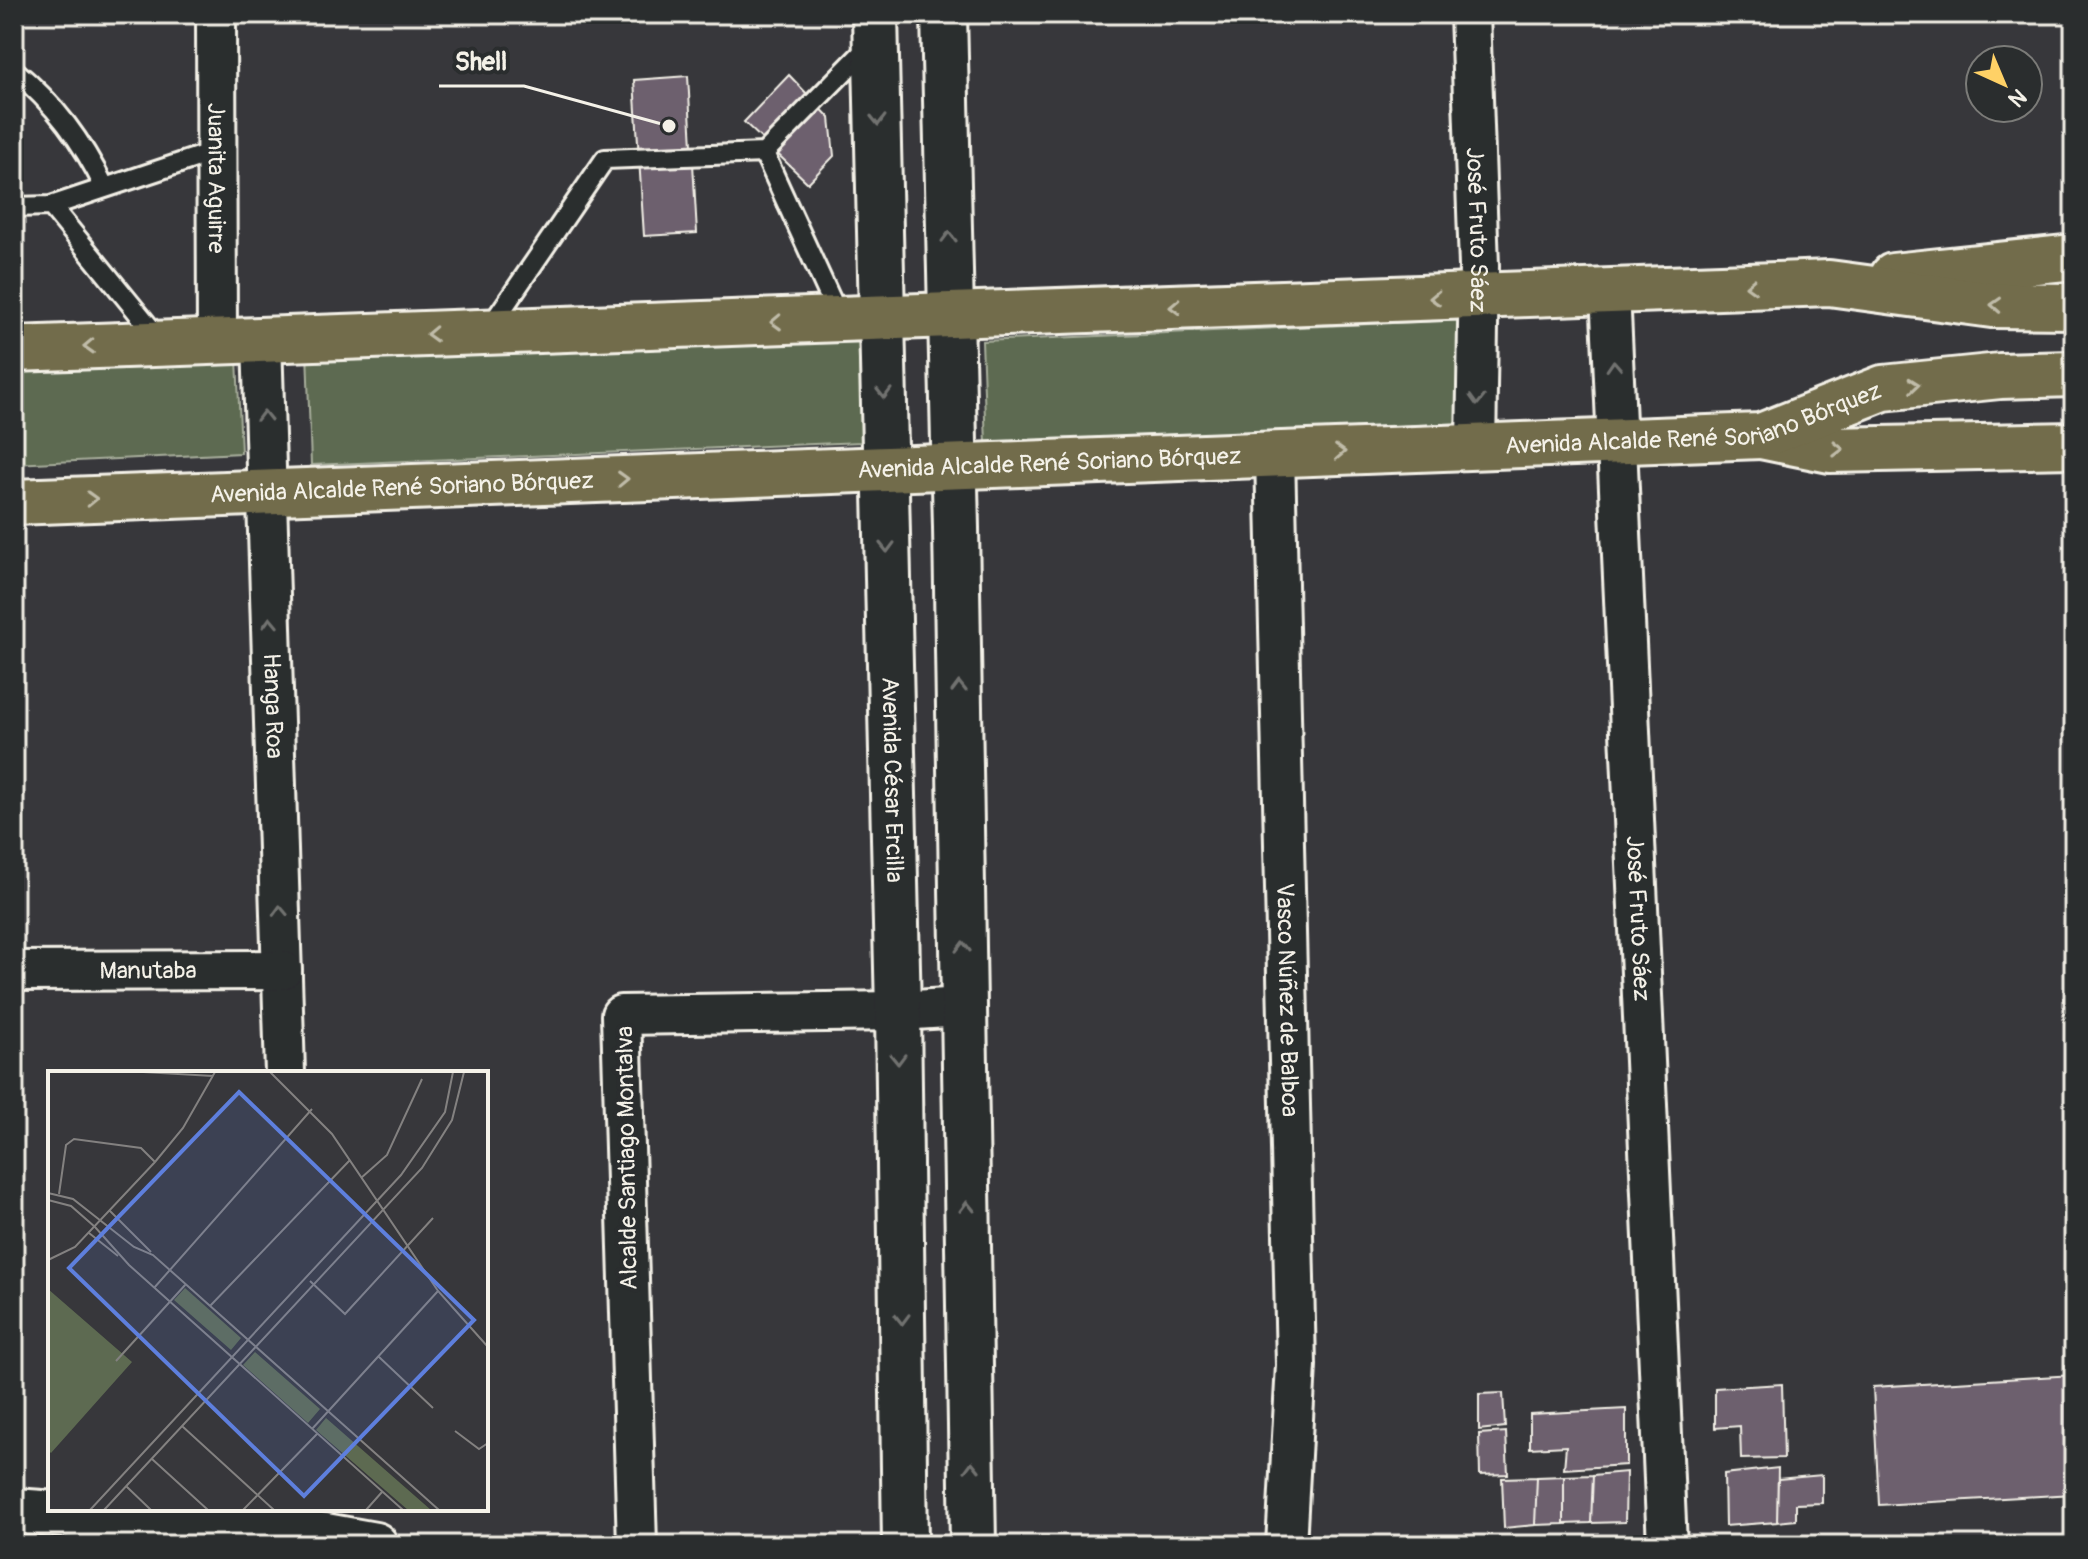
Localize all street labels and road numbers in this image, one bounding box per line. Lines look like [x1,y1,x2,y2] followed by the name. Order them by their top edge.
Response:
[202,103,231,253] street label: Juanita Aguirre
[1460,147,1494,313] street label: José Fruto Sáez
[1504,376,1885,460] street label: Avenida Alcalde René Soriano Bórquez
[857,441,1242,485] street label: Avenida Alcalde René Soriano Bórquez
[209,466,594,509] street label: Avenida Alcalde René Soriano Bórquez
[257,653,290,759] street label: Hanga Roa
[876,677,910,883] street label: Avenida César Ercilla
[1620,835,1657,1002] street label: José Fruto Sáez
[1270,883,1305,1117] street label: Vasco Núñez de Balboa
[99,956,197,985] street label: Manutaba
[610,1026,644,1290] street label: Alcalde Santiago Montalva

